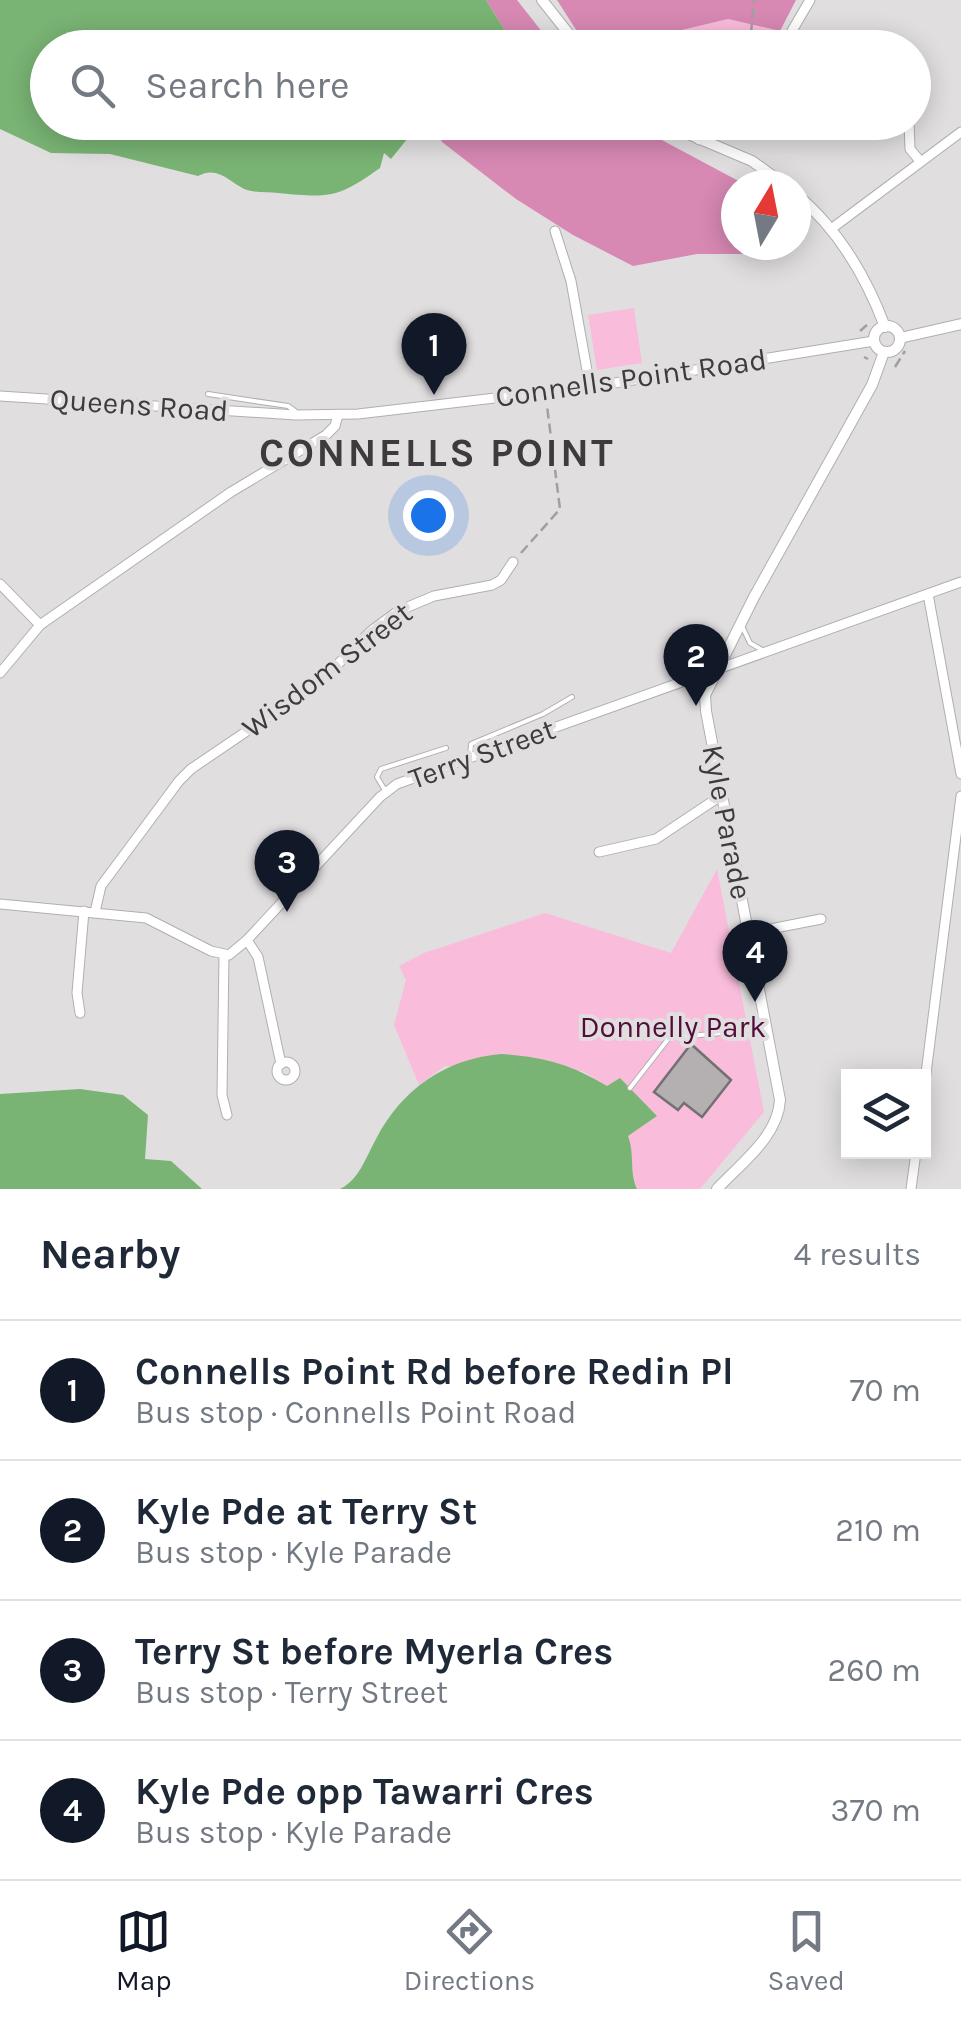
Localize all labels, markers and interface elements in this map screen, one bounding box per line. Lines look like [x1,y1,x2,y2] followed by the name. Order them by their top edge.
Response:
[30,30,931,140] search box
[65,58,120,113] icon: search
[145,63,349,108] text: Search here
[721,170,811,260] north arrow
[402,312,466,395] pin: 1
[493,341,769,415] street label: Connells Point Road
[49,381,229,429] street label: Queens Road
[259,429,615,476] district label: CONNELLS POINT
[403,490,454,541] your location
[235,594,419,746] street label: Wisdom Street
[664,624,728,706] pin: 2
[404,711,560,797] street label: Terry Street
[694,742,760,902] street label: Kyle Parade
[254,830,320,912] pin: 3
[722,920,788,1002] pin: 4
[580,1009,766,1045] park label: Donnelly Park
[841,1069,931,1159] map controls
[841,1069,931,1159] button: layers
[40,1229,180,1279] text: Nearby
[794,1236,921,1273] text: 4 results
[135,1349,734,1394] text: Connells Point Rd before Redin Pl
[67,1372,78,1409] text: 1
[849,1372,921,1409] text: 70 m
[135,1394,576,1431] text: Bus stop · Connells Point Road
[135,1489,477,1534] text: Kyle Pde at Terry St
[63,1512,82,1549] text: 2
[835,1512,921,1549] text: 210 m
[135,1534,452,1571] text: Bus stop · Kyle Parade
[135,1629,613,1674] text: Terry St before Myerla Cres
[63,1652,82,1689] text: 3
[828,1652,921,1689] text: 260 m
[135,1674,448,1711] text: Bus stop · Terry Street
[135,1769,594,1814] text: Kyle Pde opp Tawarri Cres
[63,1792,82,1829] text: 4
[831,1792,921,1829] text: 370 m
[135,1814,452,1851] text: Bus stop · Kyle Parade
[116,1904,172,1997] tab: Map
[404,1904,535,1997] tab: Directions
[767,1904,845,1997] tab: Saved

